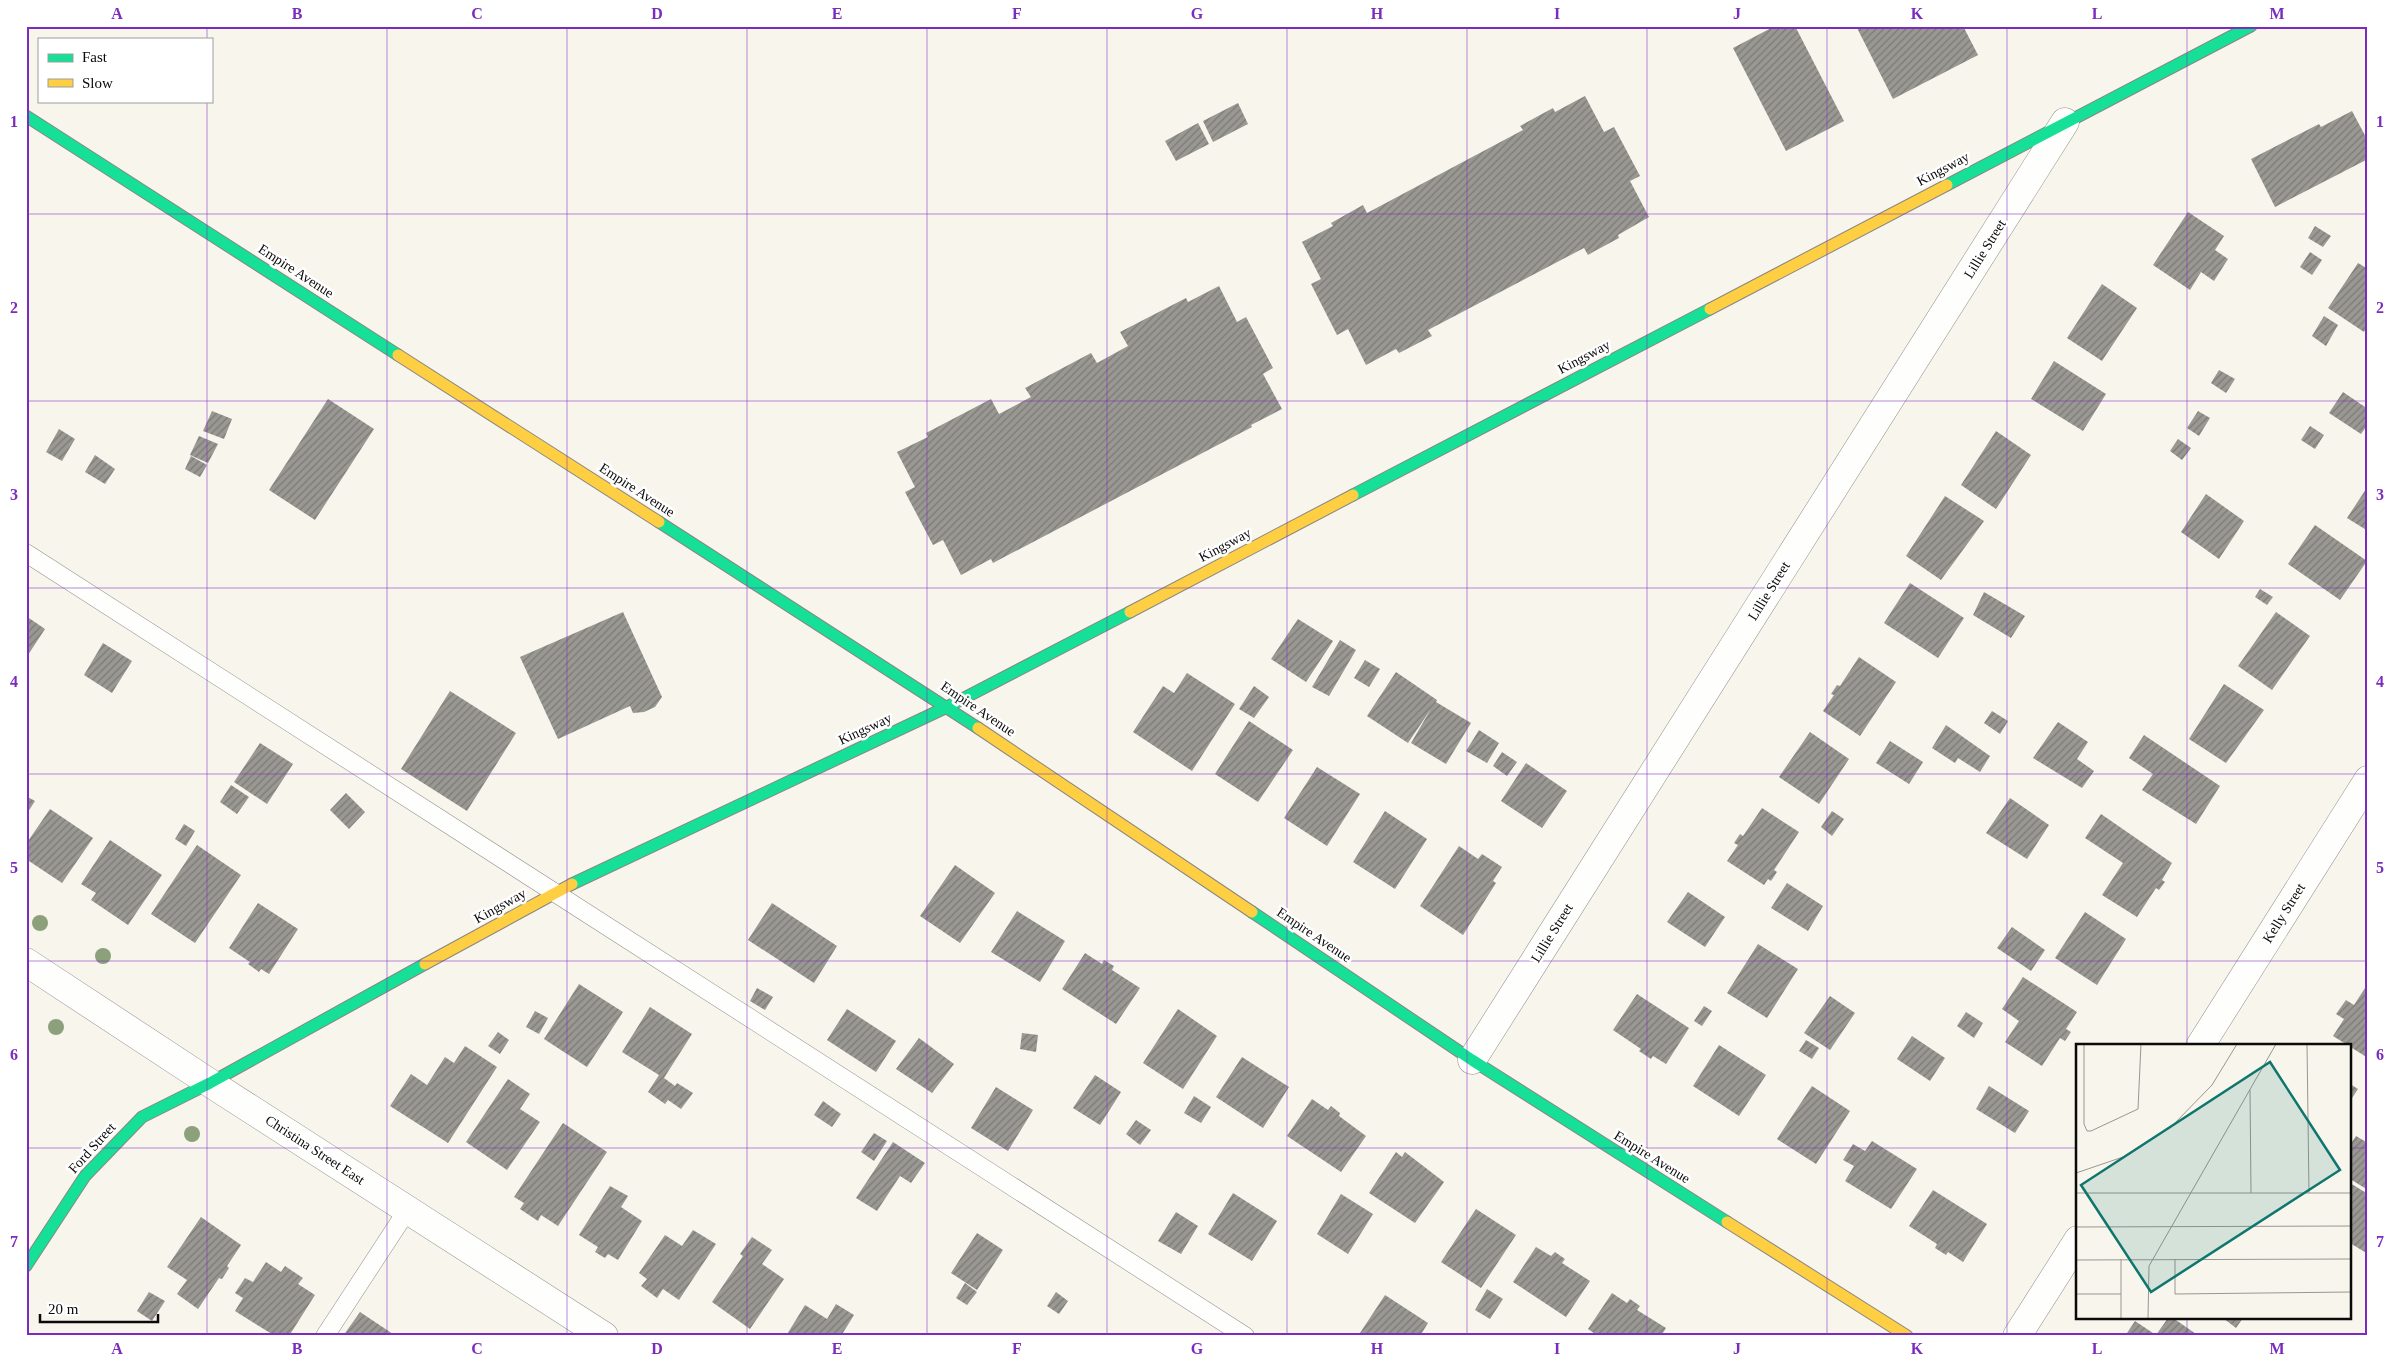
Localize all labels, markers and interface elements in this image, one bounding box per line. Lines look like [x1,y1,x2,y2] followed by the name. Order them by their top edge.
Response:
[111,5,123,22] text: A
[292,5,303,22] text: B
[471,5,483,22] text: C
[651,5,663,22] text: D
[832,5,842,22] text: E
[1012,5,1022,22] text: F
[1191,5,1204,22] text: G
[1371,5,1384,22] text: H
[1554,5,1560,22] text: I
[1733,5,1741,22] text: J
[1911,5,1924,22] text: K
[2092,5,2102,22] text: L
[2269,5,2285,22] text: M
[38,38,212,102] legend
[82,49,108,65] text: Fast
[82,75,113,91] text: Slow
[10,113,18,130] text: 1
[2376,113,2384,130] text: 1
[1914,149,1972,189] street label: Kingsway
[1961,217,2009,281] street label: Lillie Street
[256,241,336,301] street label: Empire Avenue
[10,299,18,316] text: 2
[2376,299,2384,316] text: 2
[1555,337,1613,377] street label: Kingsway
[597,460,677,520] street label: Empire Avenue
[10,486,18,503] text: 3
[2376,486,2384,503] text: 3
[1196,525,1254,565] street label: Kingsway
[1745,559,1793,623] street label: Lillie Street
[10,673,18,690] text: 4
[2376,673,2384,690] text: 4
[938,679,1018,739] street label: Empire Avenue
[836,710,894,748] street label: Kingsway
[10,859,18,876] text: 5
[2376,859,2384,876] text: 5
[2260,880,2308,945] street label: Kelly Street
[472,886,528,926] street label: Kingsway
[1528,901,1576,965] street label: Lillie Street
[1274,905,1354,965] street label: Empire Avenue
[2076,1044,2352,1320] inset map
[10,1046,18,1063] text: 6
[2376,1046,2384,1063] text: 6
[263,1112,367,1188] street label: Christina Street East
[65,1120,119,1176] street label: Ford Street
[1611,1128,1693,1186] street label: Empire Avenue
[10,1233,18,1250] text: 7
[2376,1233,2384,1250] text: 7
[40,1292,158,1324] scale bar
[48,1301,79,1317] text: 20 m
[111,1340,123,1357] text: A
[292,1340,303,1357] text: B
[471,1340,483,1357] text: C
[651,1340,663,1357] text: D
[832,1340,842,1357] text: E
[1012,1340,1022,1357] text: F
[1191,1340,1204,1357] text: G
[1371,1340,1384,1357] text: H
[1554,1340,1560,1357] text: I
[1733,1340,1741,1357] text: J
[1911,1340,1924,1357] text: K
[2092,1340,2102,1357] text: L
[2269,1340,2285,1357] text: M

